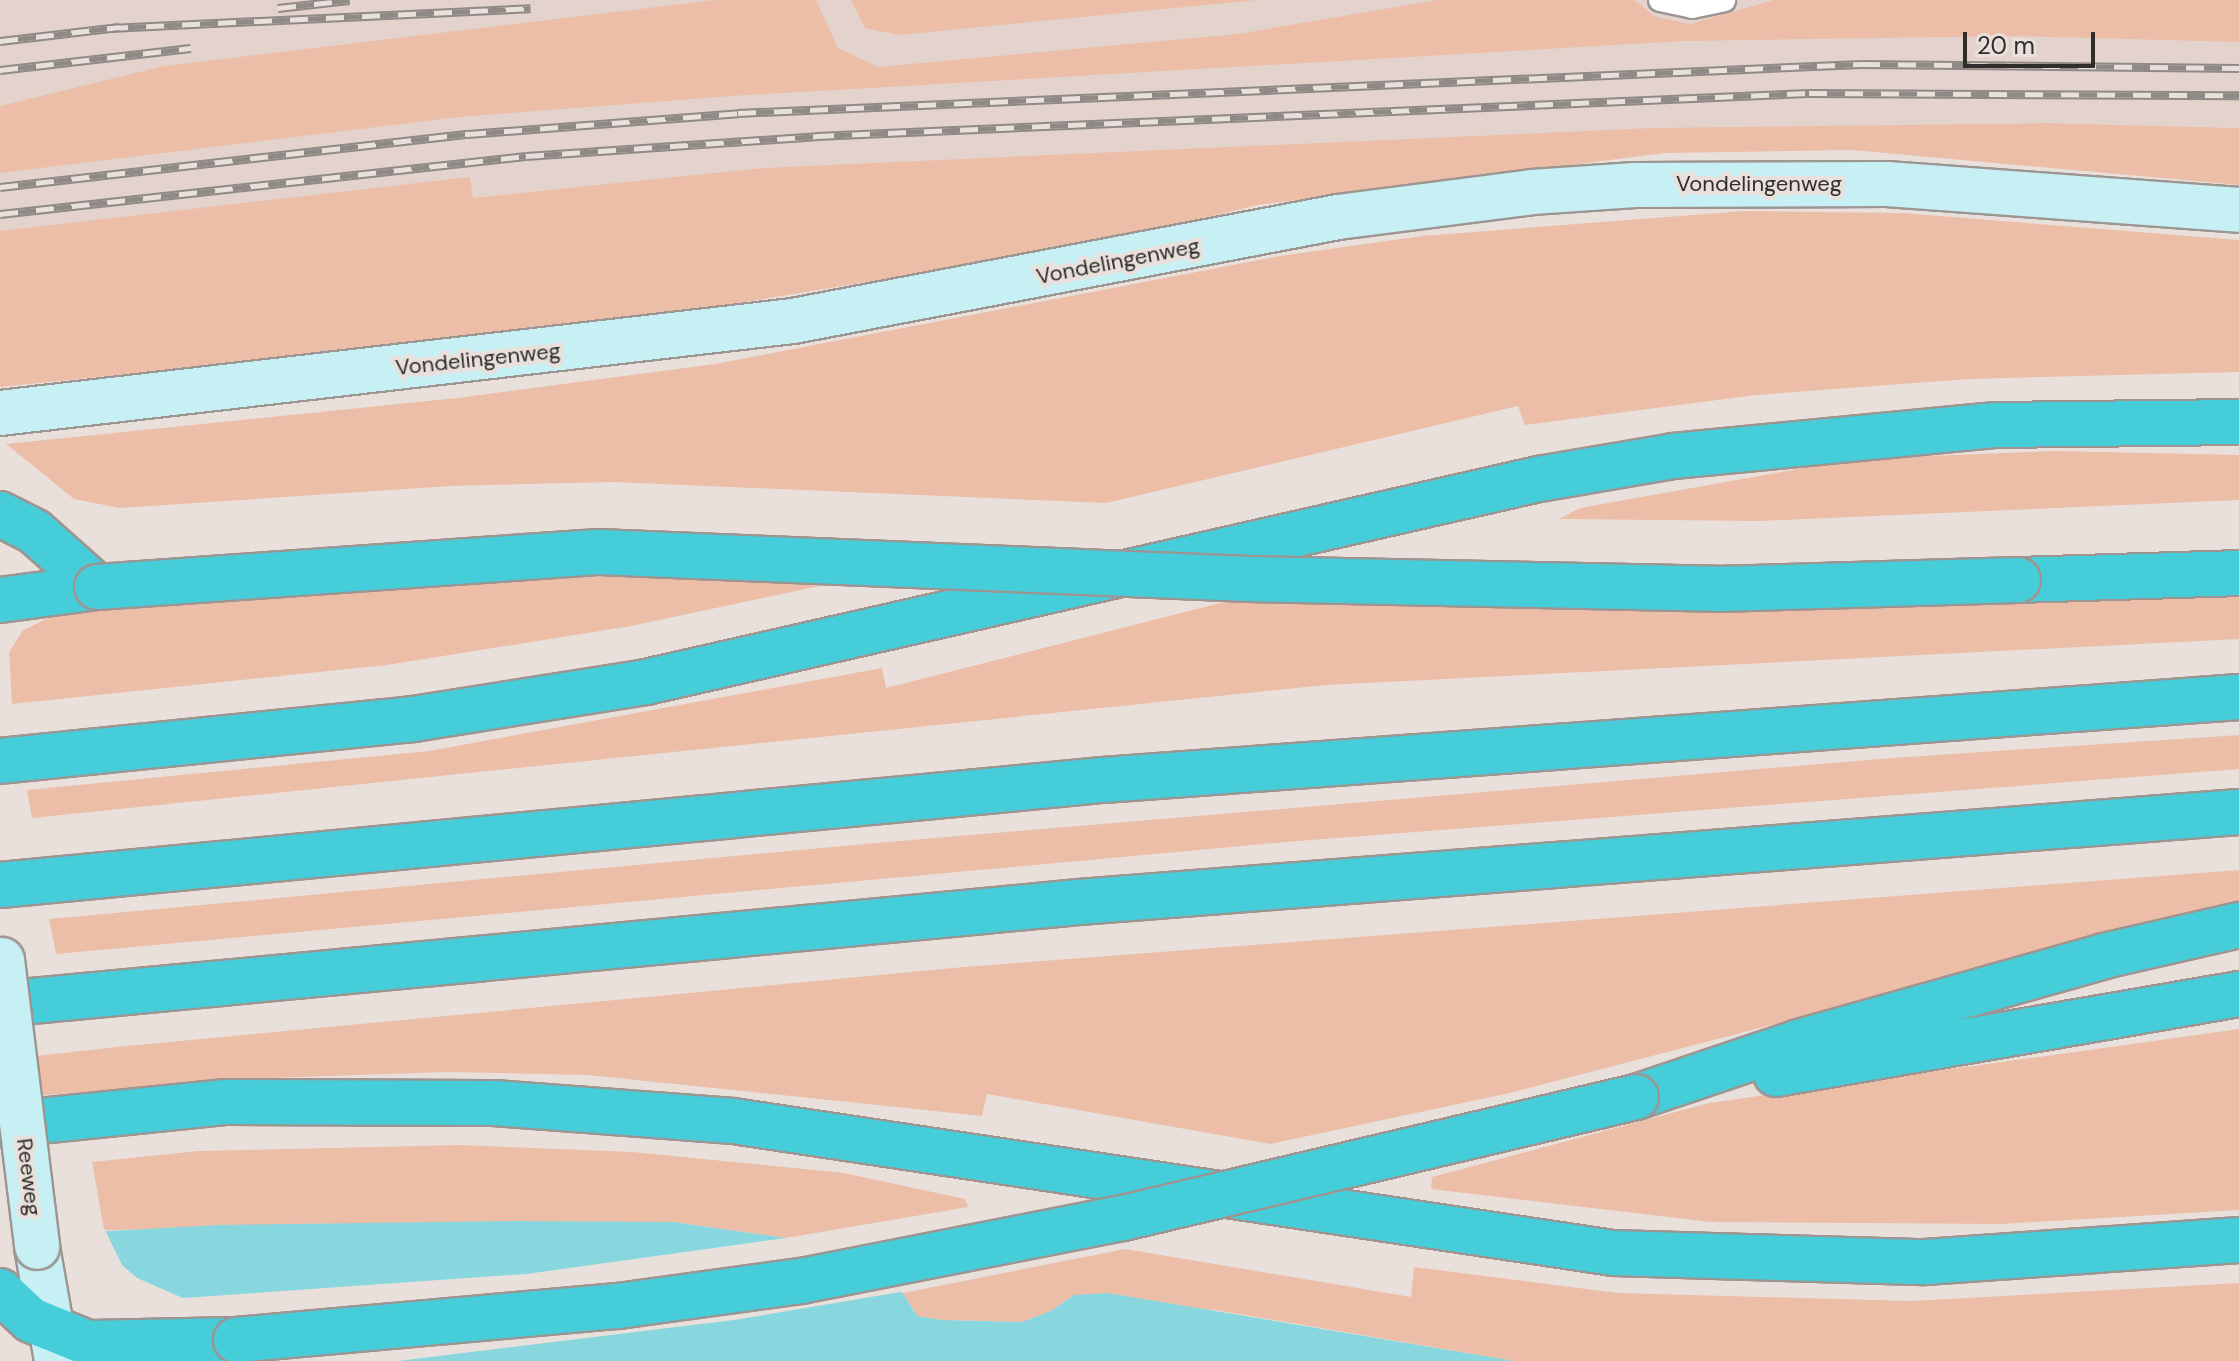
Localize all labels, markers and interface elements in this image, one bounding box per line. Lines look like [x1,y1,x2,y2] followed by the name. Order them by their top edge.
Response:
[1967,16,2099,66] scale bar
[1977,30,2035,61] text: 20 m
[1676,171,1842,197] street label: Vondelingenweg
[1034,232,1202,290] street label: Vondelingenweg
[394,337,562,381] street label: Vondelingenweg
[11,1137,47,1217] street label: Reeweg

